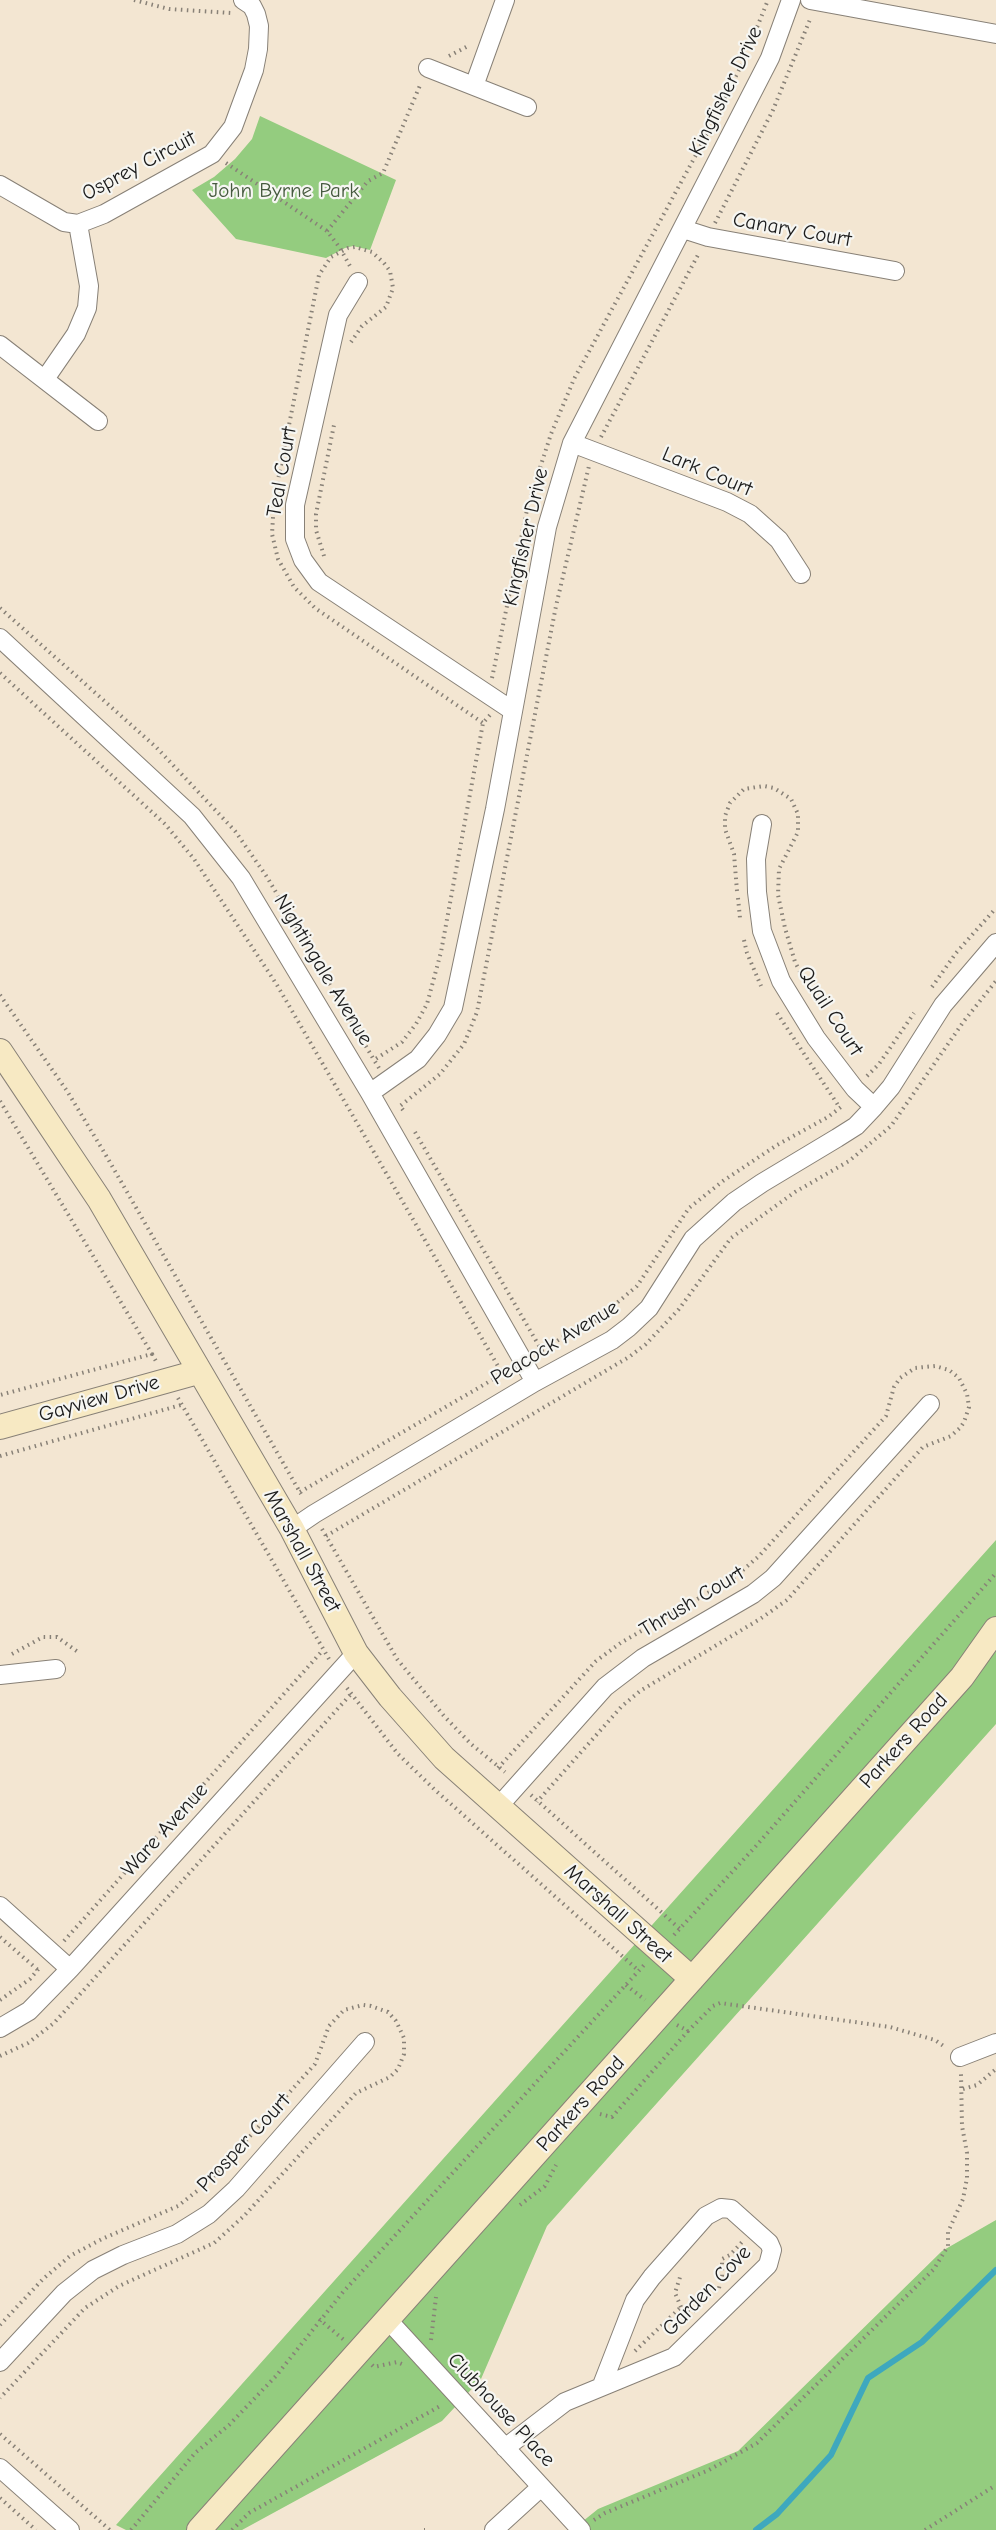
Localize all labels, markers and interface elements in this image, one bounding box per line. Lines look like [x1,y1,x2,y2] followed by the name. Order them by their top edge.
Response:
[684,22,768,160] street label: Kingfisher Drive
[78,125,200,207] street label: Osprey Circuit
[209,178,359,204] park label: John Byrne Park
[731,207,853,253] street label: Canary Court
[262,425,302,519] street label: Teal Court
[658,442,756,502] street label: Lark Court
[498,465,554,609] street label: Kingfisher Drive
[268,890,378,1050] street label: Nightingale Avenue
[792,961,868,1061] street label: Quail Court
[486,1295,624,1391] street label: Peacock Avenue
[36,1370,162,1428] street label: Gayview Drive
[258,1485,346,1617] street label: Marshall Street
[635,1561,749,1643] street label: Thrush Court
[855,1688,953,1794] street label: Parkers Road
[116,1778,214,1882] street label: Ware Avenue
[559,1859,677,1969] street label: Marshall Street
[532,2051,630,2157] street label: Parkers Road
[192,2089,296,2197] street label: Prosper Court
[657,2240,757,2342] street label: Garden Cove
[442,2348,560,2472] street label: Clubhouse Place

